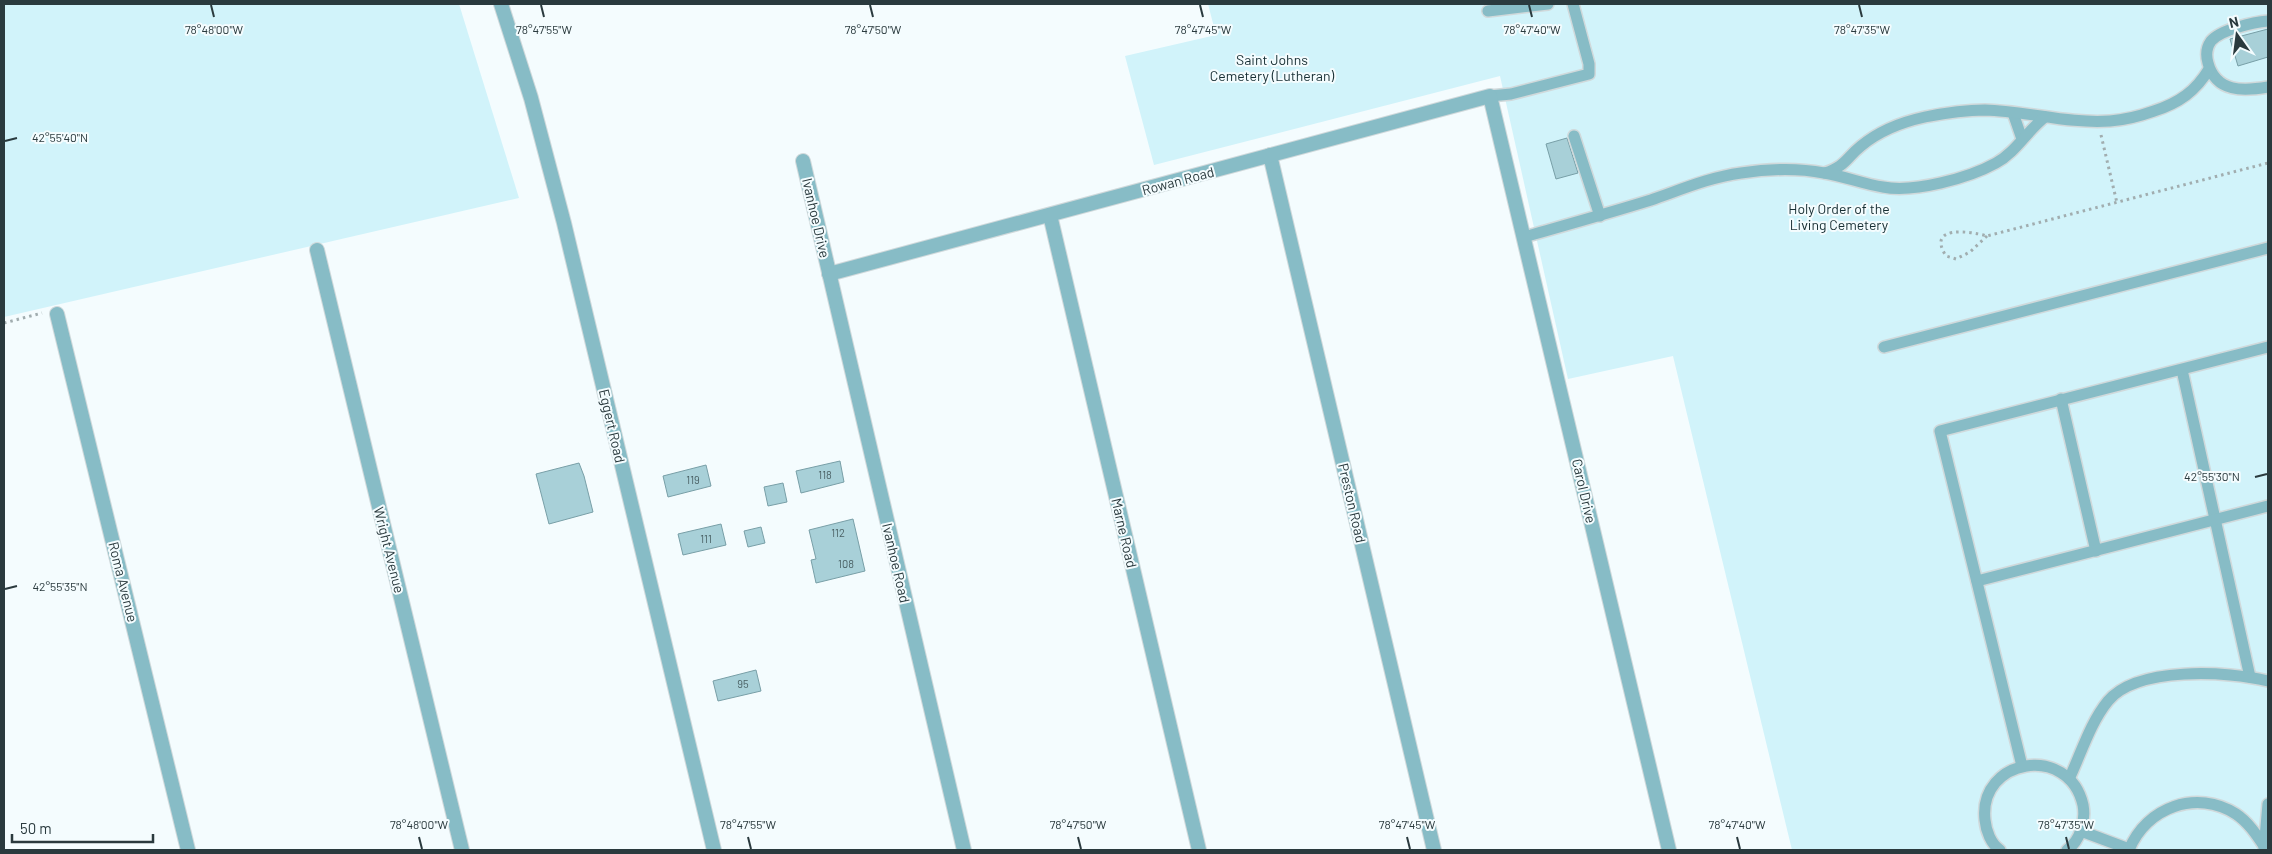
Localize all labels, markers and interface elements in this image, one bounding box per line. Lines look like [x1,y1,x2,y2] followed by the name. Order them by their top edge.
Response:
[2212,10,2262,60] north arrow
[2227,13,2240,31] text: N
[185,22,244,36] text: 78°48'00"W
[516,22,572,36] text: 78°47'55"W
[845,22,902,36] text: 78°47'50"W
[1175,22,1232,36] text: 78°47'45"W
[1504,22,1561,36] text: 78°47'40"W
[1834,22,1890,36] text: 78°47'35"W
[1210,51,1335,84] park label: Saint Johns Cemetery (Lutheran)
[32,130,88,144] text: 42°55'40"N
[1140,163,1216,198] street label: Rowan Road
[799,176,834,259] street label: Ivanhoe Drive
[1788,200,1890,233] park label: Holy Order of the Living Cemetery
[596,387,629,464] street label: Eggert Road
[1569,457,1600,525] street label: Carol Drive
[1335,461,1370,544] street label: Preston Road
[818,468,832,481] house number: 118
[2184,469,2240,483] text: 42°55'30"N
[686,473,700,486] house number: 119
[1108,496,1141,569] street label: Marne Road
[371,505,408,595] street label: Wright Avenue
[879,521,914,604] street label: Ivanhoe Road
[831,526,845,539] house number: 112
[700,532,712,545] house number: 111
[105,540,142,624] street label: Roma Avenue
[838,557,854,570] house number: 108
[32,579,88,593] text: 42°55'35"N
[737,677,749,690] house number: 95
[12,812,154,844] scale bar
[390,817,449,831] text: 78°48'00"W
[720,817,776,831] text: 78°47'55"W
[1050,817,1107,831] text: 78°47'50"W
[1379,817,1436,831] text: 78°47'45"W
[1709,817,1766,831] text: 78°47'40"W
[2038,817,2094,831] text: 78°47'35"W
[20,819,52,837] text: 50 m

